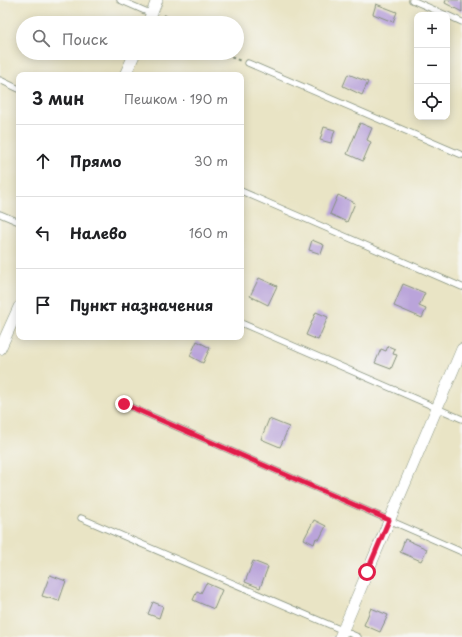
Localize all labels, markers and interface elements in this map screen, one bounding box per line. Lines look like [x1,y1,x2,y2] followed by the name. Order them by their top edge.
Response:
[414,12,450,120] map controls
[414,12,450,48] button: +
[16,16,244,60] search box
[30,27,52,49] icon: search
[62,27,108,50] text: Поиск
[414,48,450,84] button: −
[414,84,450,120] button: locate
[32,85,84,111] text: 3 мин
[124,89,228,108] text: Пешком · 190 m
[70,149,121,172] text: Прямо
[32,150,54,172] icon: ahead
[194,151,228,170] text: 30 m
[70,221,127,244] text: Налево
[32,222,54,244] icon: left
[189,223,228,242] text: 160 m
[70,293,213,316] text: Пункт назначения
[32,294,54,316] icon: arrive
[115,395,133,413] route end
[358,563,376,581] route start

